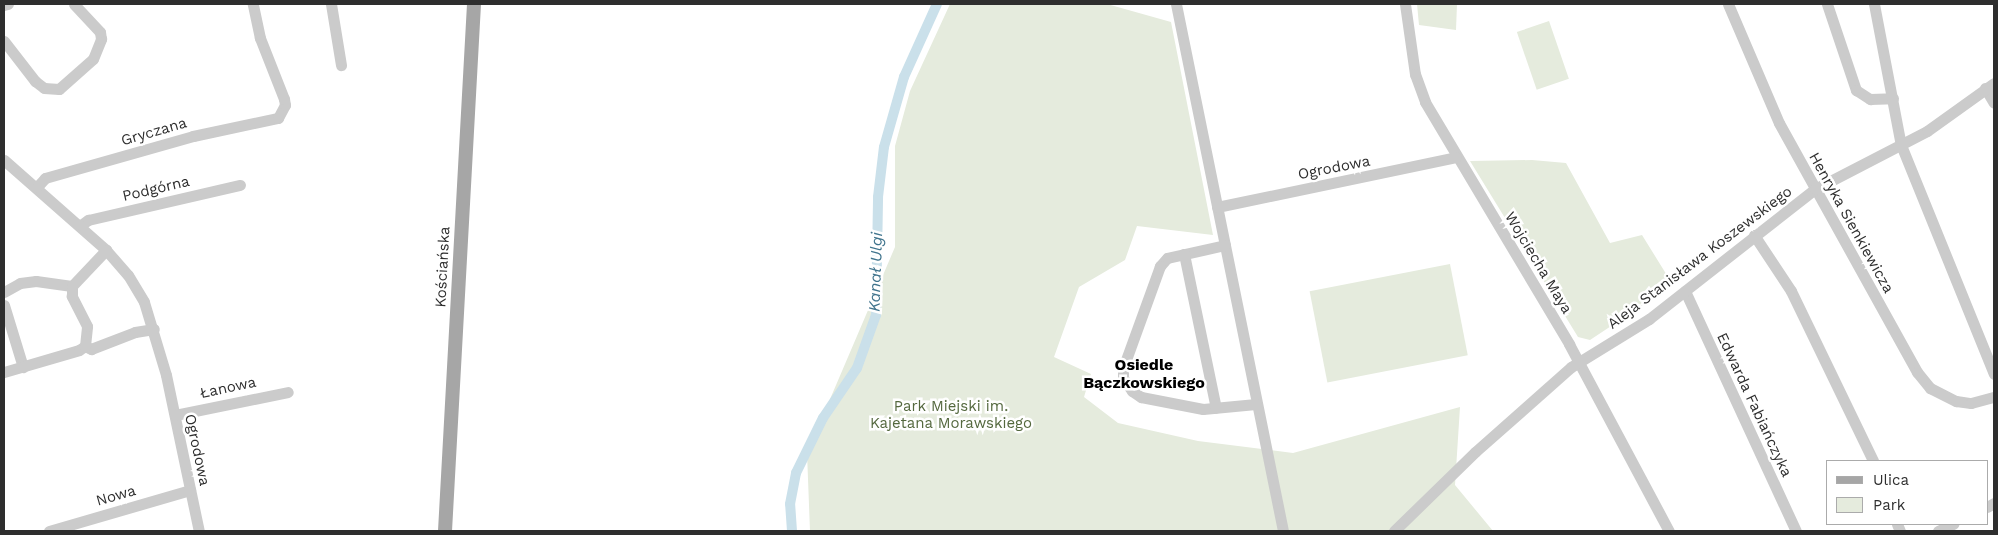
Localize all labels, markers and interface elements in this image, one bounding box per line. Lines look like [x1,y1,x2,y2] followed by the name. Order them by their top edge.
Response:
[119,114,189,150] street label: Gryczana
[1805,149,1897,297] street label: Henryka Sienkiewicza
[1296,152,1372,184] street label: Ogrodowa
[121,173,191,205] street label: Podgórna
[1604,182,1796,334] street label: Aleja Stanisława Koszewskiego
[1500,209,1576,317] street label: Wojciecha Maya
[432,226,454,308] street label: Kościańska
[865,232,887,312] water label: Kanał Ulgi
[1713,330,1795,480] street label: Edwarda Fabiańczyka
[1083,355,1205,393] district label: Osiedle Bączkowskiego
[198,373,258,403] street label: Łanowa
[870,397,1032,432] park label: Park Miejski im. Kajetana Morawskiego
[181,412,213,488] street label: Ogrodowa
[1826,460,1988,525] legend
[1873,471,1909,489] text: Ulica
[94,482,138,510] street label: Nowa
[1873,496,1905,514] text: Park

